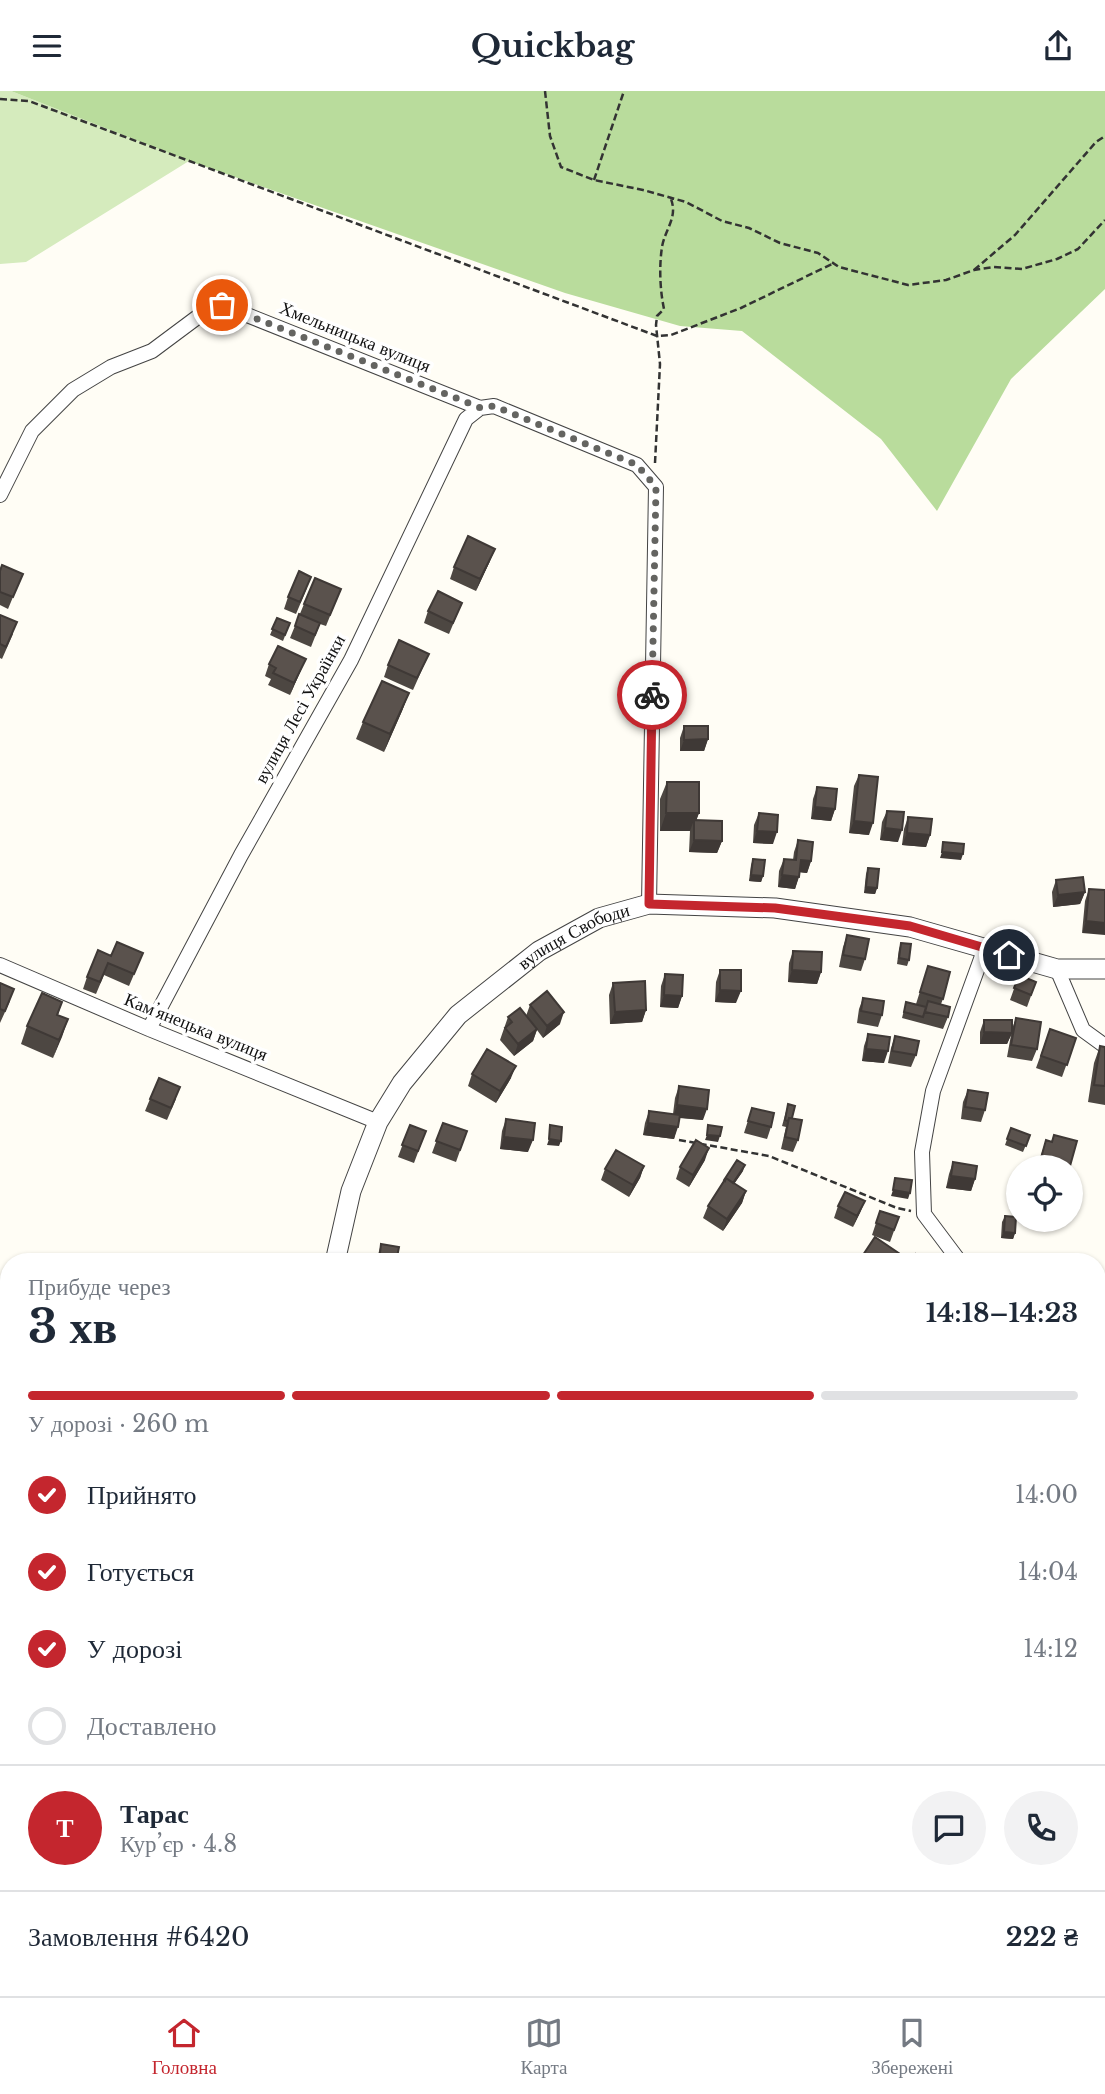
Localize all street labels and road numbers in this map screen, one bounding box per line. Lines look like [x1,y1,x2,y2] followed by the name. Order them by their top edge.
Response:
[276,297,434,377] street label: Хмельницька вулиця
[250,631,350,787] street label: вулиця Лесі Українки
[513,899,633,974] street label: вулиця Свободи
[121,988,271,1066] street label: Камʼянецька вулиця

